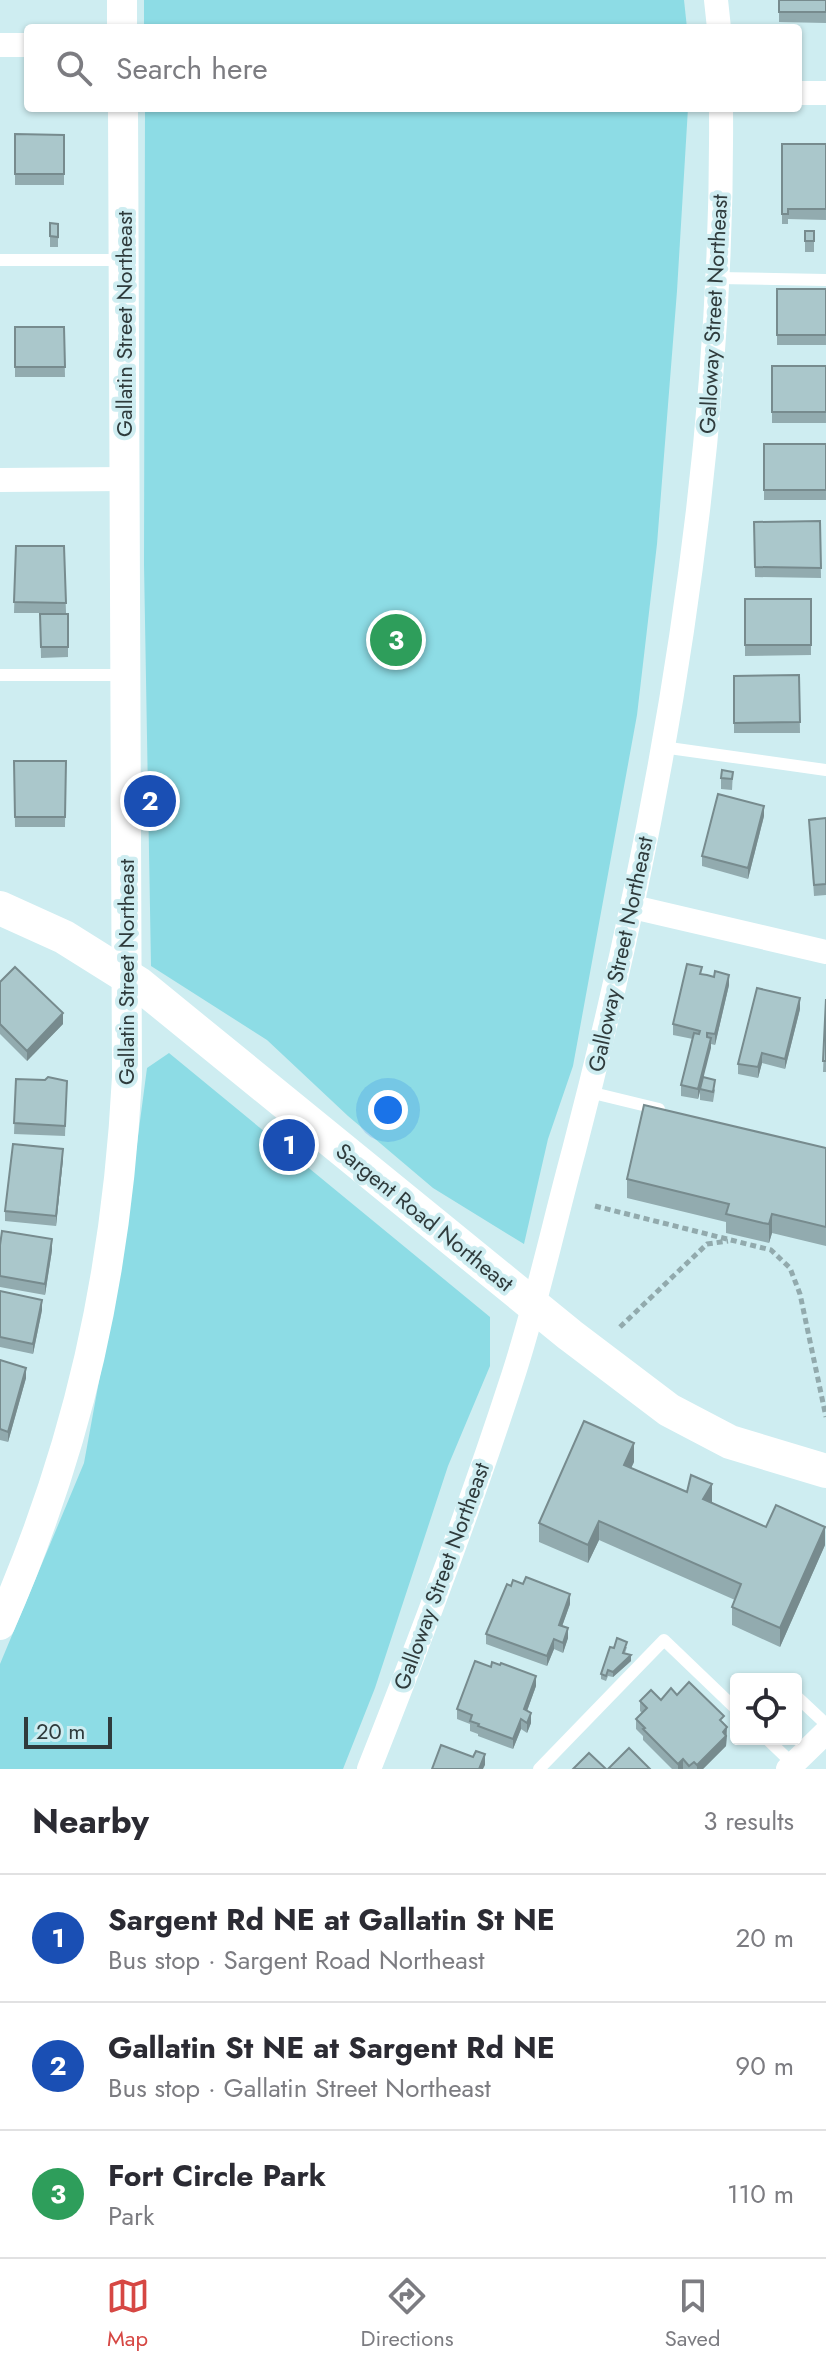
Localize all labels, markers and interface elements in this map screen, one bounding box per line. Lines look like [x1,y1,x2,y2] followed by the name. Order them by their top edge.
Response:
[24,24,802,112] search box
[52,46,96,90] icon: search
[116,47,268,90] text: Search here
[691,193,735,435] street label: Galloway Street Northeast
[108,210,140,437] street label: Gallatin Street Northeast
[370,610,422,670] pin: 3
[124,771,176,831] pin: 2
[579,833,661,1075] street label: Galloway Street Northeast
[110,858,142,1085] street label: Gallatin Street Northeast
[368,1090,408,1130] your location
[263,1115,315,1175] pin: 1
[329,1135,521,1299] street label: Sargent Road Northeast
[385,1457,497,1694] street label: Galloway Street Northeast
[730,1673,802,1745] map controls
[730,1673,802,1745] button: locate
[24,1713,112,1749] scale bar
[36,1715,85,1747] text: 20 m
[32,1797,149,1846] text: Nearby
[703,1802,794,1840] text: 3 results
[108,1898,555,1941] text: Sargent Rd NE at Gallatin St NE
[51,1919,65,1957] text: 1
[736,1919,794,1957] text: 20 m
[108,1941,484,1979] text: Bus stop · Sargent Road Northeast
[108,2026,555,2069] text: Gallatin St NE at Sargent Rd NE
[49,2047,67,2085] text: 2
[735,2047,794,2085] text: 90 m
[108,2069,491,2107] text: Bus stop · Gallatin Street Northeast
[108,2154,326,2197] text: Fort Circle Park
[50,2175,66,2213] text: 3
[727,2175,794,2213] text: 110 m
[108,2197,154,2235] text: Park
[106,2274,150,2354] tab: Map
[361,2274,454,2354] tab: Directions
[665,2274,720,2354] tab: Saved

